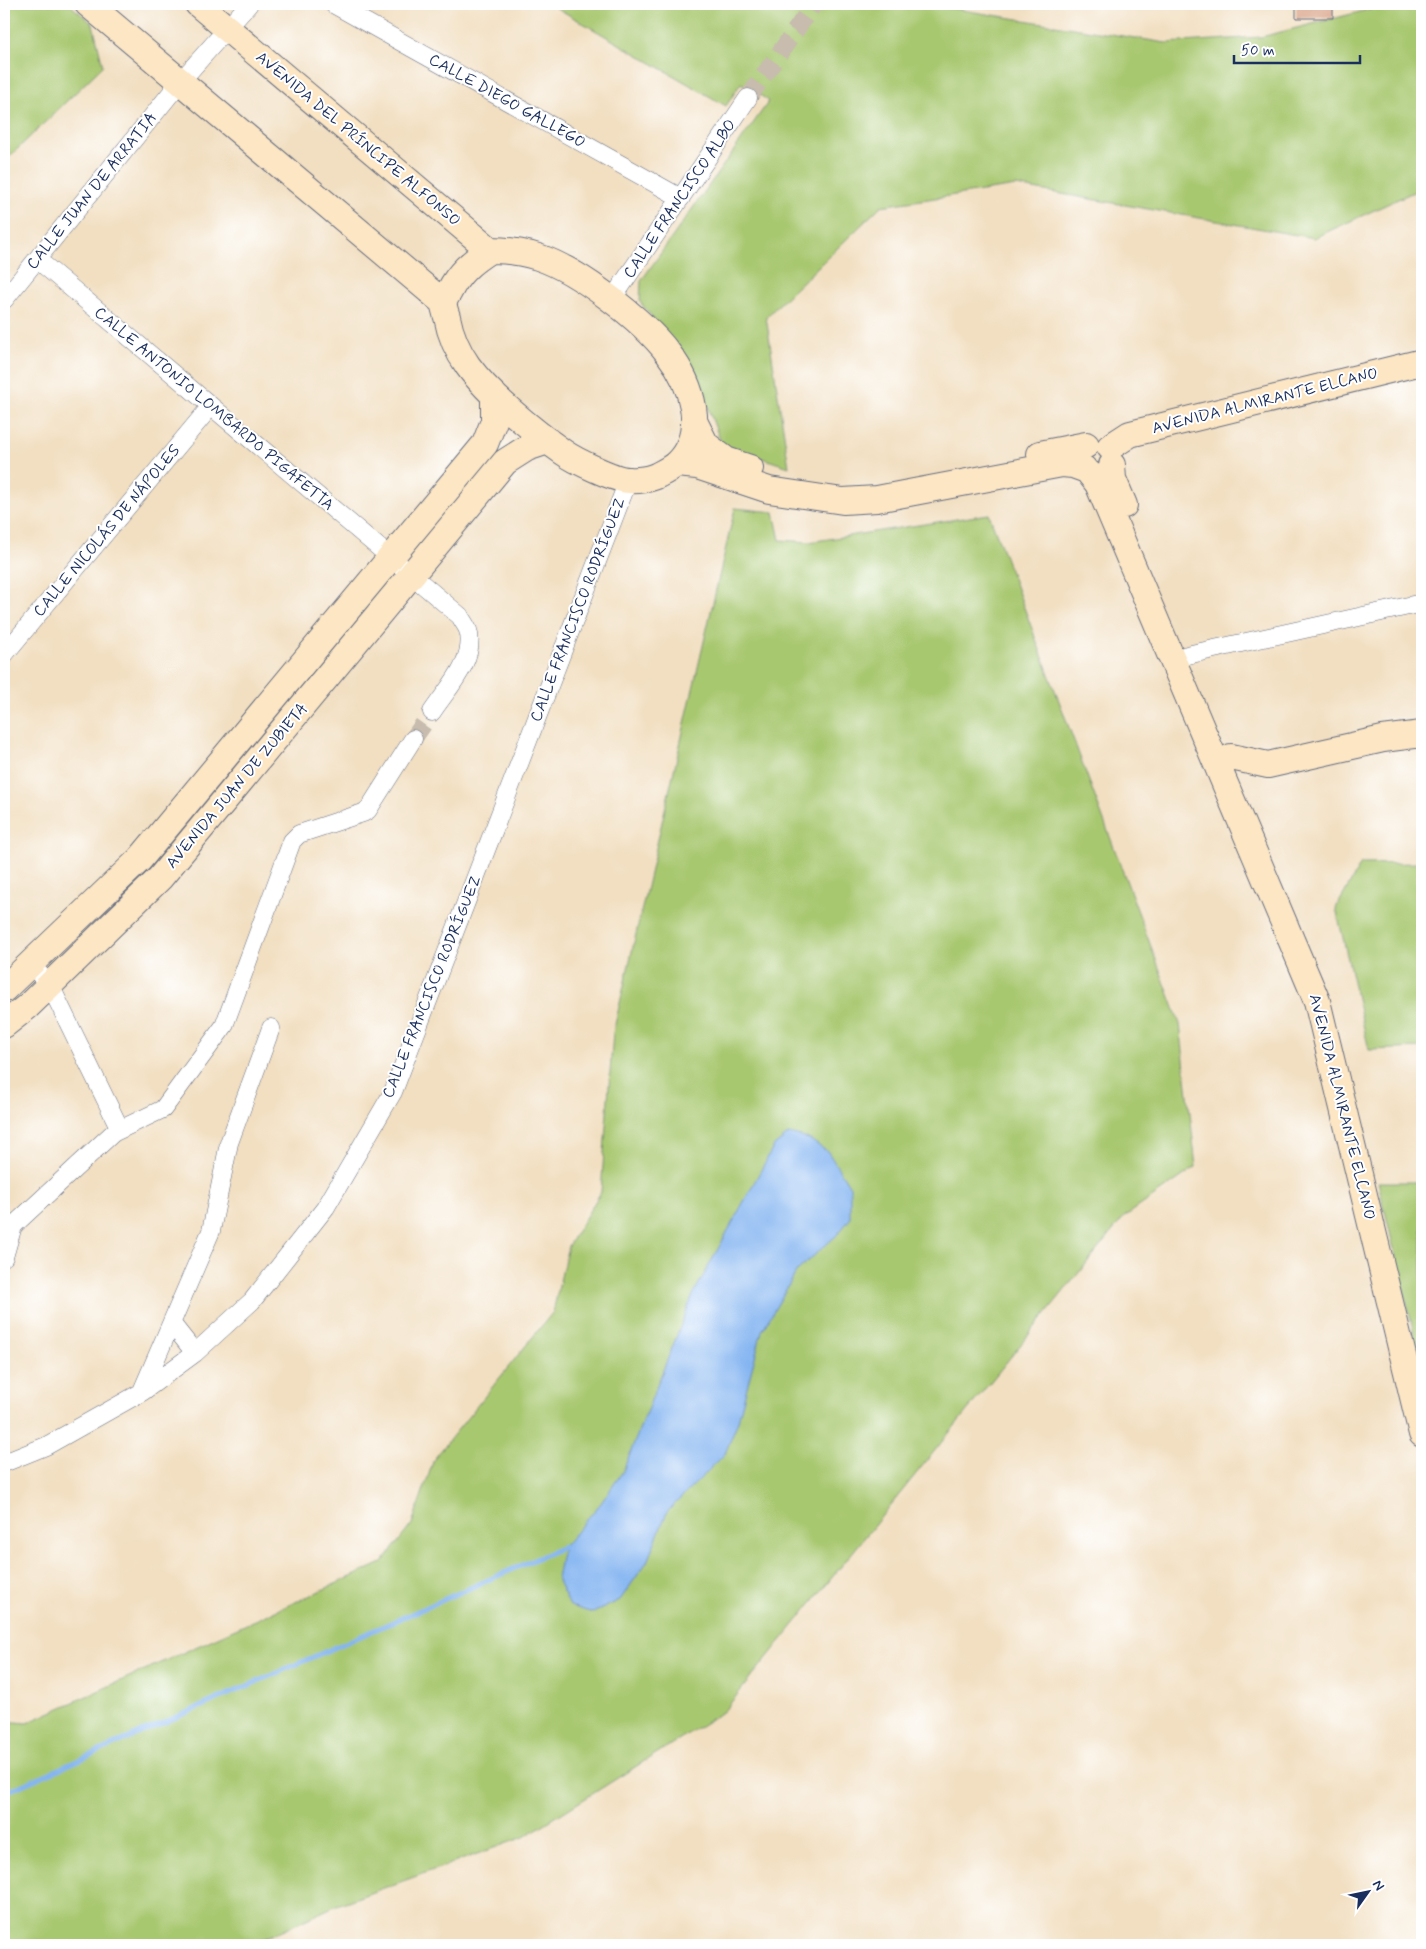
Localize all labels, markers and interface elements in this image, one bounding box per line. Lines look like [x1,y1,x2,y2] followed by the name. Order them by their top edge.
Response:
[1234,32,1360,64] scale bar
[1241,41,1275,61] text: 50 m
[251,47,465,231] street label: AVENIDA DEL PRÍNCIPE ALFONSO
[425,49,589,153] street label: CALLE DIEGO GALLEGO
[22,108,162,274] street label: CALLE JUAN DE ARRATIA
[619,115,741,283] street label: CALLE FRANCISCO ALBO
[90,302,338,516] street label: CALLE ANTONIO LOMBARDO PIGAFETTA
[1150,363,1380,439] street label: AVENIDA ALMIRANTE ELCANO
[29,441,185,621] street label: CALLE NICOLÁS DE NÁPOLES
[526,495,630,725] street label: CALLE FRANCISCO RODRÍGUEZ
[162,699,312,873] street label: AVENIDA JUAN DE ZUBIETA
[378,873,486,1101] street label: CALLE FRANCISCO RODRÍGUEZ
[1304,992,1380,1222] street label: AVENIDA ALMIRANTE ELCANO
[1344,1866,1394,1916] north arrow
[1368,1877,1388,1894] text: N

